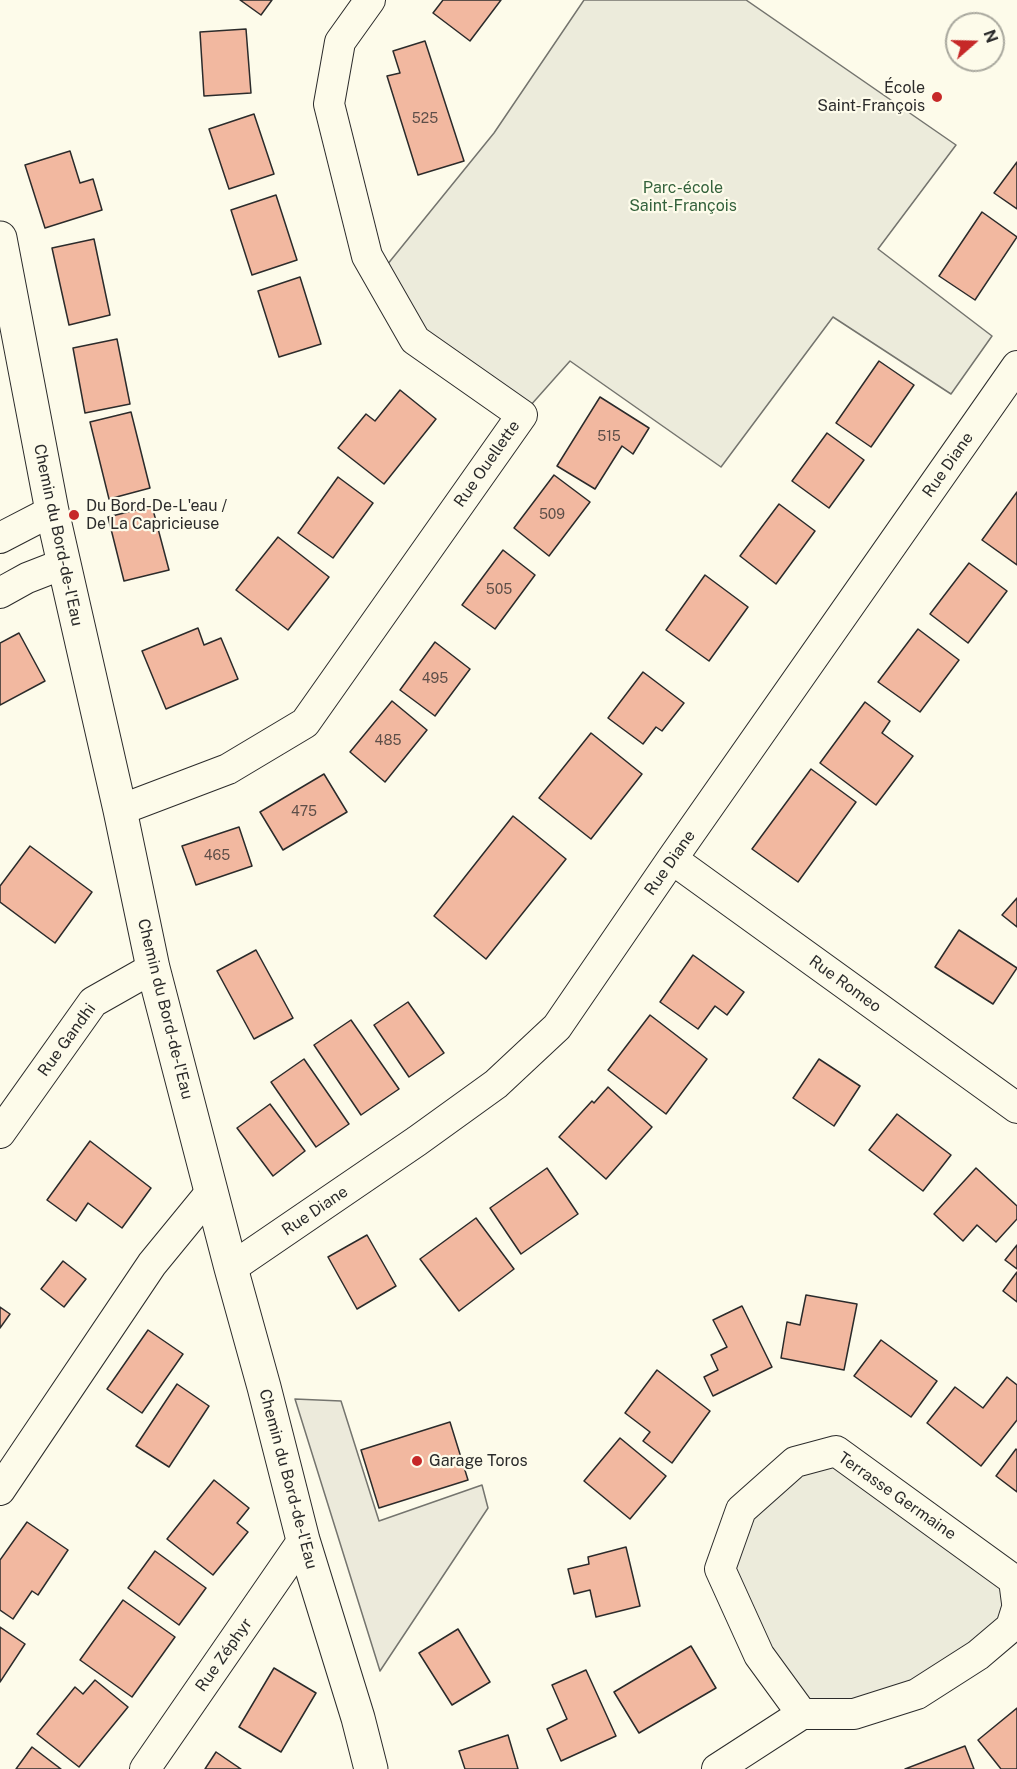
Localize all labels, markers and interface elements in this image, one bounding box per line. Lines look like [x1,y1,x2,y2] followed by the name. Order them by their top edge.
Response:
[945,12,1005,72] north arrow
[979,27,1002,45] text: N
[817,78,925,116] place label: École Saint-François
[930,90,944,104] marker: École Saint-François
[412,111,438,127] house number: 525
[629,178,737,216] park label: Parc-école Saint-François
[450,417,524,511] street label: Rue Ouellette
[597,429,621,445] house number: 515
[919,429,977,501] street label: Rue Diane
[29,442,87,628] street label: Chemin du Bord-de-l'Eau
[86,496,227,534] place label: Du Bord-De-L'eau / De La Capricieuse
[539,507,565,523] house number: 509
[67,508,81,522] marker: Du Bord-De-L'eau / De La Capricieuse
[486,582,512,598] house number: 505
[422,671,448,687] house number: 495
[375,733,401,749] house number: 485
[291,804,317,820] house number: 475
[641,827,699,899] street label: Rue Diane
[204,848,230,864] house number: 465
[133,917,197,1101] street label: Chemin du Bord-de-l'Eau
[805,951,885,1017] street label: Rue Romeo
[34,1000,100,1080] street label: Rue Gandhi
[278,1182,352,1240] street label: Rue Diane
[255,1387,321,1571] street label: Chemin du Bord-de-l'Eau
[834,1448,960,1544] street label: Terrasse Germaine
[429,1451,528,1471] place label: Garage Toros
[410,1454,424,1468] marker: Garage Toros
[192,1615,256,1695] street label: Rue Zéphyr

